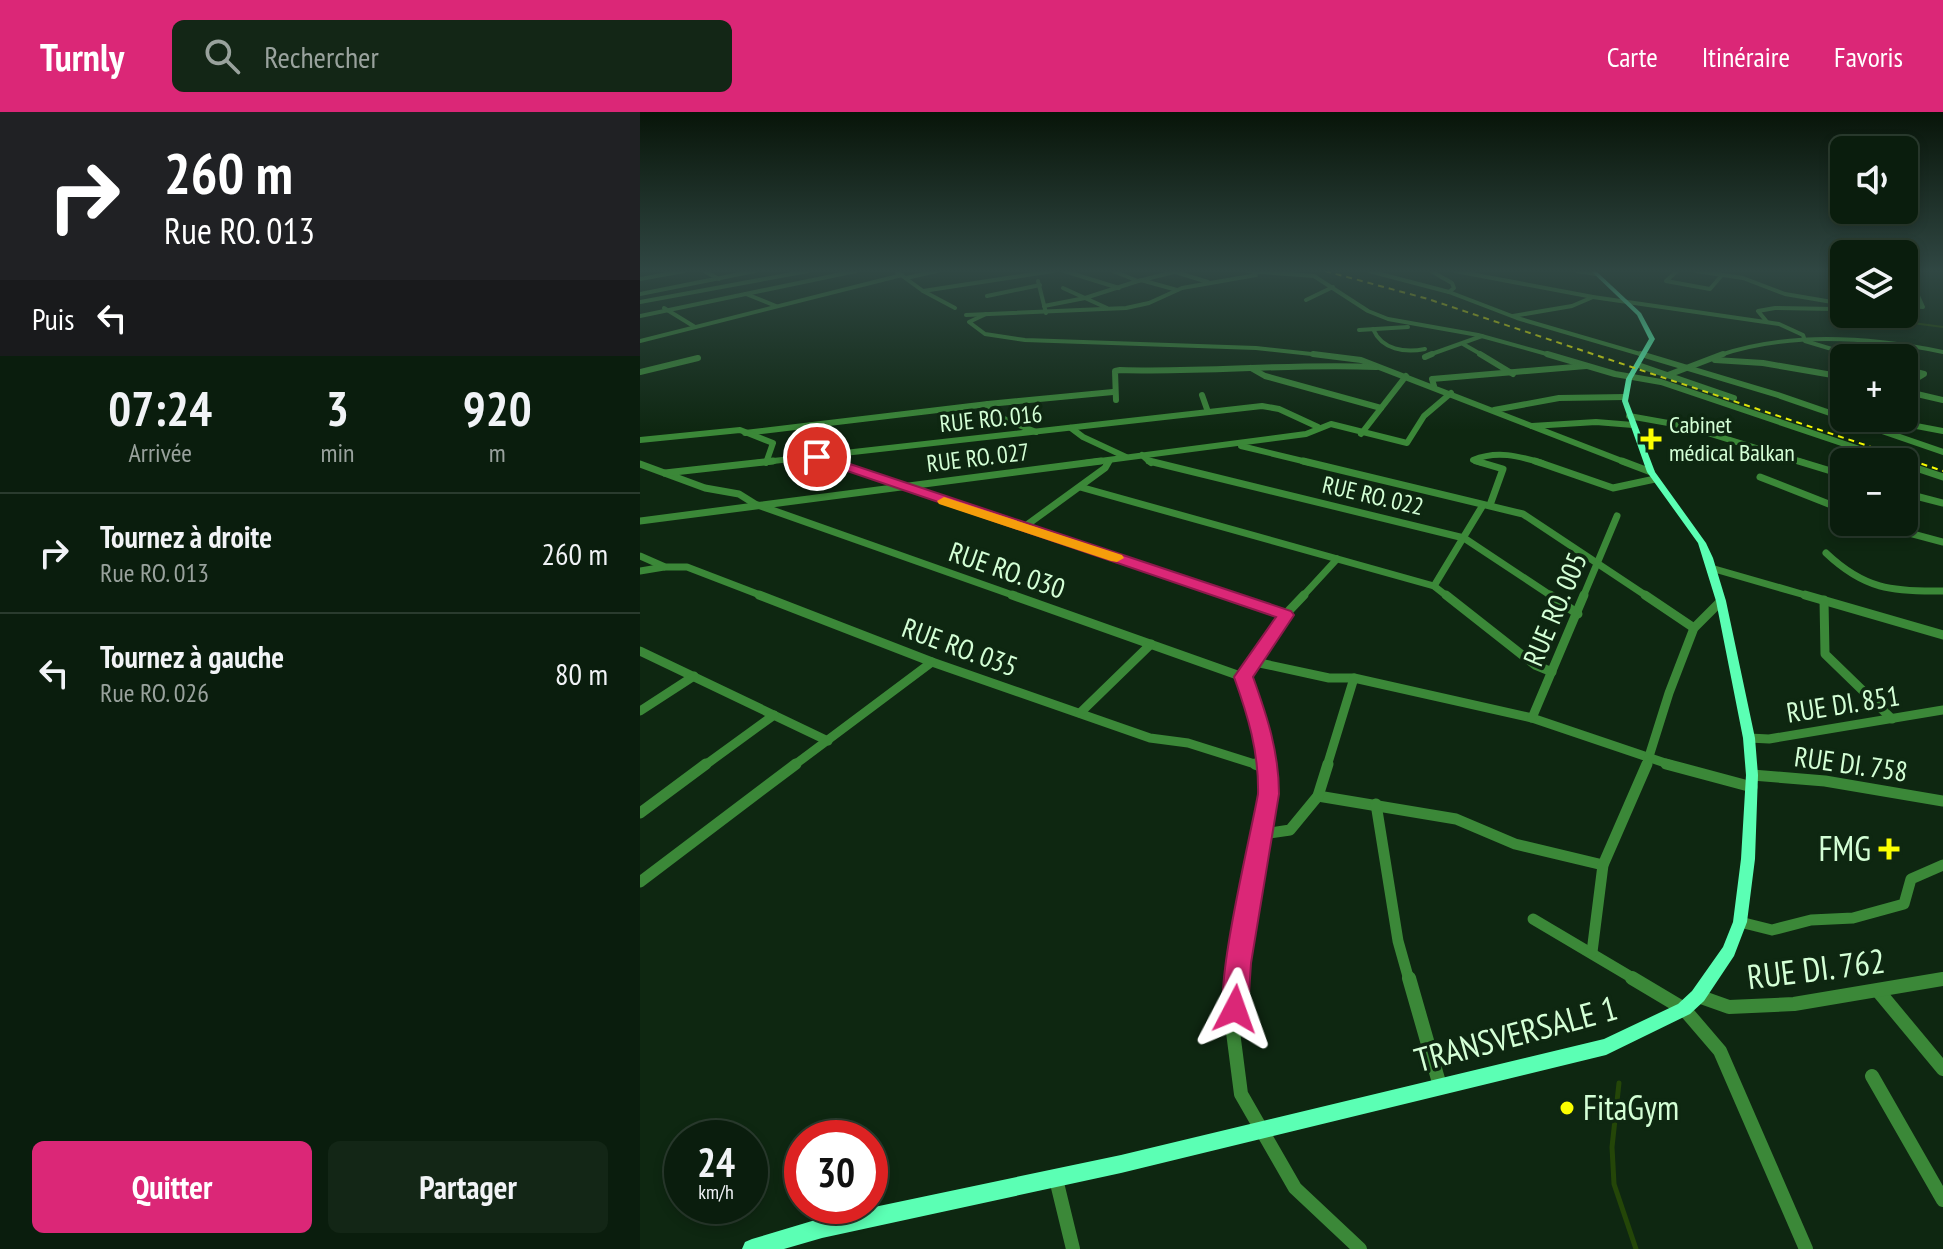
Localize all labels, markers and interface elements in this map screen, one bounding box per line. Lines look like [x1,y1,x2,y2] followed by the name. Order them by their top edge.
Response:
[172,20,732,92] search box
[40,32,124,81] text: Turnly
[200,34,244,78] icon: search
[264,37,379,76] text: Rechercher
[1607,38,1658,75] text: Carte
[1702,38,1790,75] text: Itinéraire
[1834,38,1903,75] text: Favoris
[1830,136,1918,536] map controls
[1830,136,1918,224] button: sound
[164,137,293,209] text: 260 m
[32,144,136,248] icon: right
[164,207,315,254] text: Rue RO. 013
[1830,240,1918,328] button: layers
[90,296,134,340] icon: left
[32,299,74,338] text: Puis
[1830,344,1918,432] button: +
[108,377,212,439] text: 07:24
[326,377,349,439] text: 3
[463,377,532,439] text: 920
[938,398,1044,439] street label: RUE RO. 016
[1669,409,1795,468] place label: Cabinet médical Balkan
[783,423,851,491] pin
[1640,428,1662,450] marker: Cabinet médical Balkan
[795,435,839,479] icon: arrive
[128,436,192,469] text: Arrivée
[320,436,354,469] text: min
[489,436,506,469] text: m
[925,436,1031,479] street label: RUE RO. 027
[1830,448,1918,536] button: −
[1319,469,1427,522] street label: RUE RO. 022
[100,517,272,556] text: Tournez à droite
[32,531,76,575] icon: right
[944,532,1070,607] street label: RUE RO. 030
[542,534,608,573] text: 260 m
[1514,546,1595,671] street label: RUE RO. 005
[100,556,209,589] text: Rue RO. 013
[897,609,1023,684] street label: RUE RO. 035
[100,637,284,676] text: Tournez à gauche
[32,651,76,695] icon: left
[555,654,608,693] text: 80 m
[100,676,209,709] text: Rue RO. 026
[1784,676,1902,731] street label: RUE DI. 851
[1792,737,1910,790] street label: RUE DI. 758
[1819,826,1871,870] place label: FMG
[1878,838,1900,860] marker: FMG
[1744,938,1887,998] street label: RUE DI. 762
[1193,967,1277,1051] position arrow
[1410,985,1622,1081] street label: TRANSVERSALE 1
[1583,1085,1679,1129] place label: FitaGym
[1558,1099,1576,1117] marker: FitaGym
[784,1120,888,1224] speed limit sign: 30
[697,1136,735,1188] text: 24
[32,1141,312,1233] button: Quitter
[328,1141,608,1233] button: Partager
[698,1179,734,1205] text: km/h

